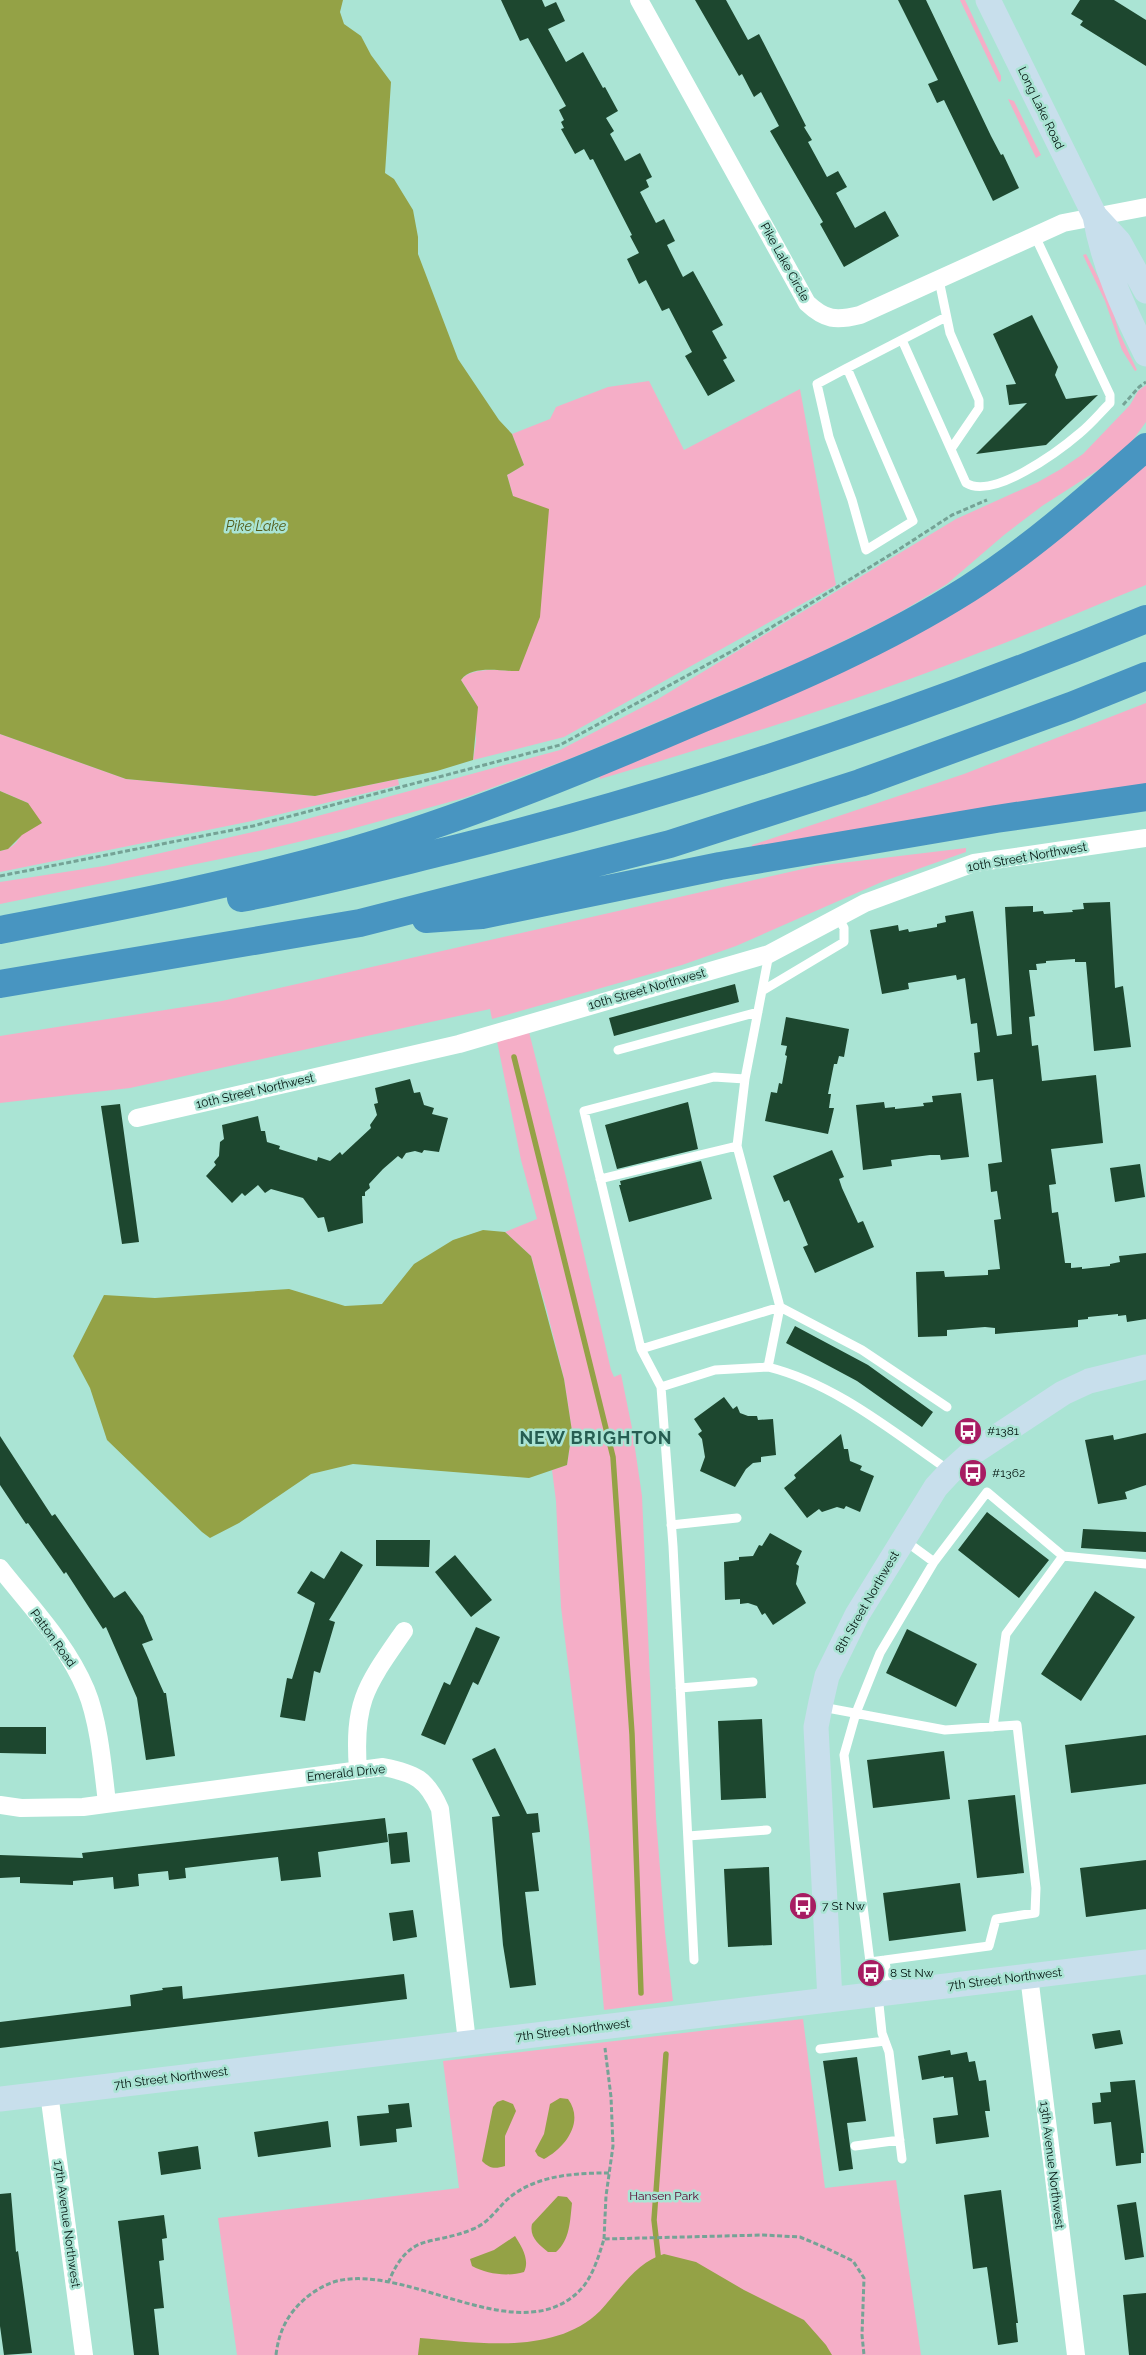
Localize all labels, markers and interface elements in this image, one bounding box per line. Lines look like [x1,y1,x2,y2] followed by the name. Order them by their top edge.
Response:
[1015,65,1067,151] street label: Long Lake Road
[758,220,812,304] street label: Pike Lake Circle
[226,518,287,534] water label: Pike Lake
[966,840,1088,874] street label: 10th Street Northwest
[587,966,707,1012] street label: 10th Street Northwest
[195,1071,315,1111] street label: 10th Street Northwest
[953,1416,983,1446] bus stop icon: #1381
[987,1424,1019,1438] place label: #1381
[519,1427,673,1448] district label: NEW BRIGHTON
[958,1458,988,1488] bus stop icon: #1362
[992,1466,1025,1480] place label: #1362
[832,1549,902,1655] street label: 8th Street Northwest
[27,1606,79,1670] street label: Patton Road
[306,1762,386,1784] street label: Emerald Drive
[788,1891,818,1921] bus stop icon: 7 St Nw
[822,1899,865,1913] place label: 7 St Nw
[856,1958,886,1988] bus stop icon: 8 St Nw
[947,1965,1063,1993] street label: 7th Street Northwest
[890,1966,934,1980] place label: 8 St Nw
[515,2016,631,2044] street label: 7th Street Northwest
[113,2064,229,2092] street label: 7th Street Northwest
[1037,2101,1067,2229] street label: 13th Avenue Northwest
[51,2160,83,2288] street label: 17th Avenue Northwest
[629,2189,700,2203] park label: Hansen Park

